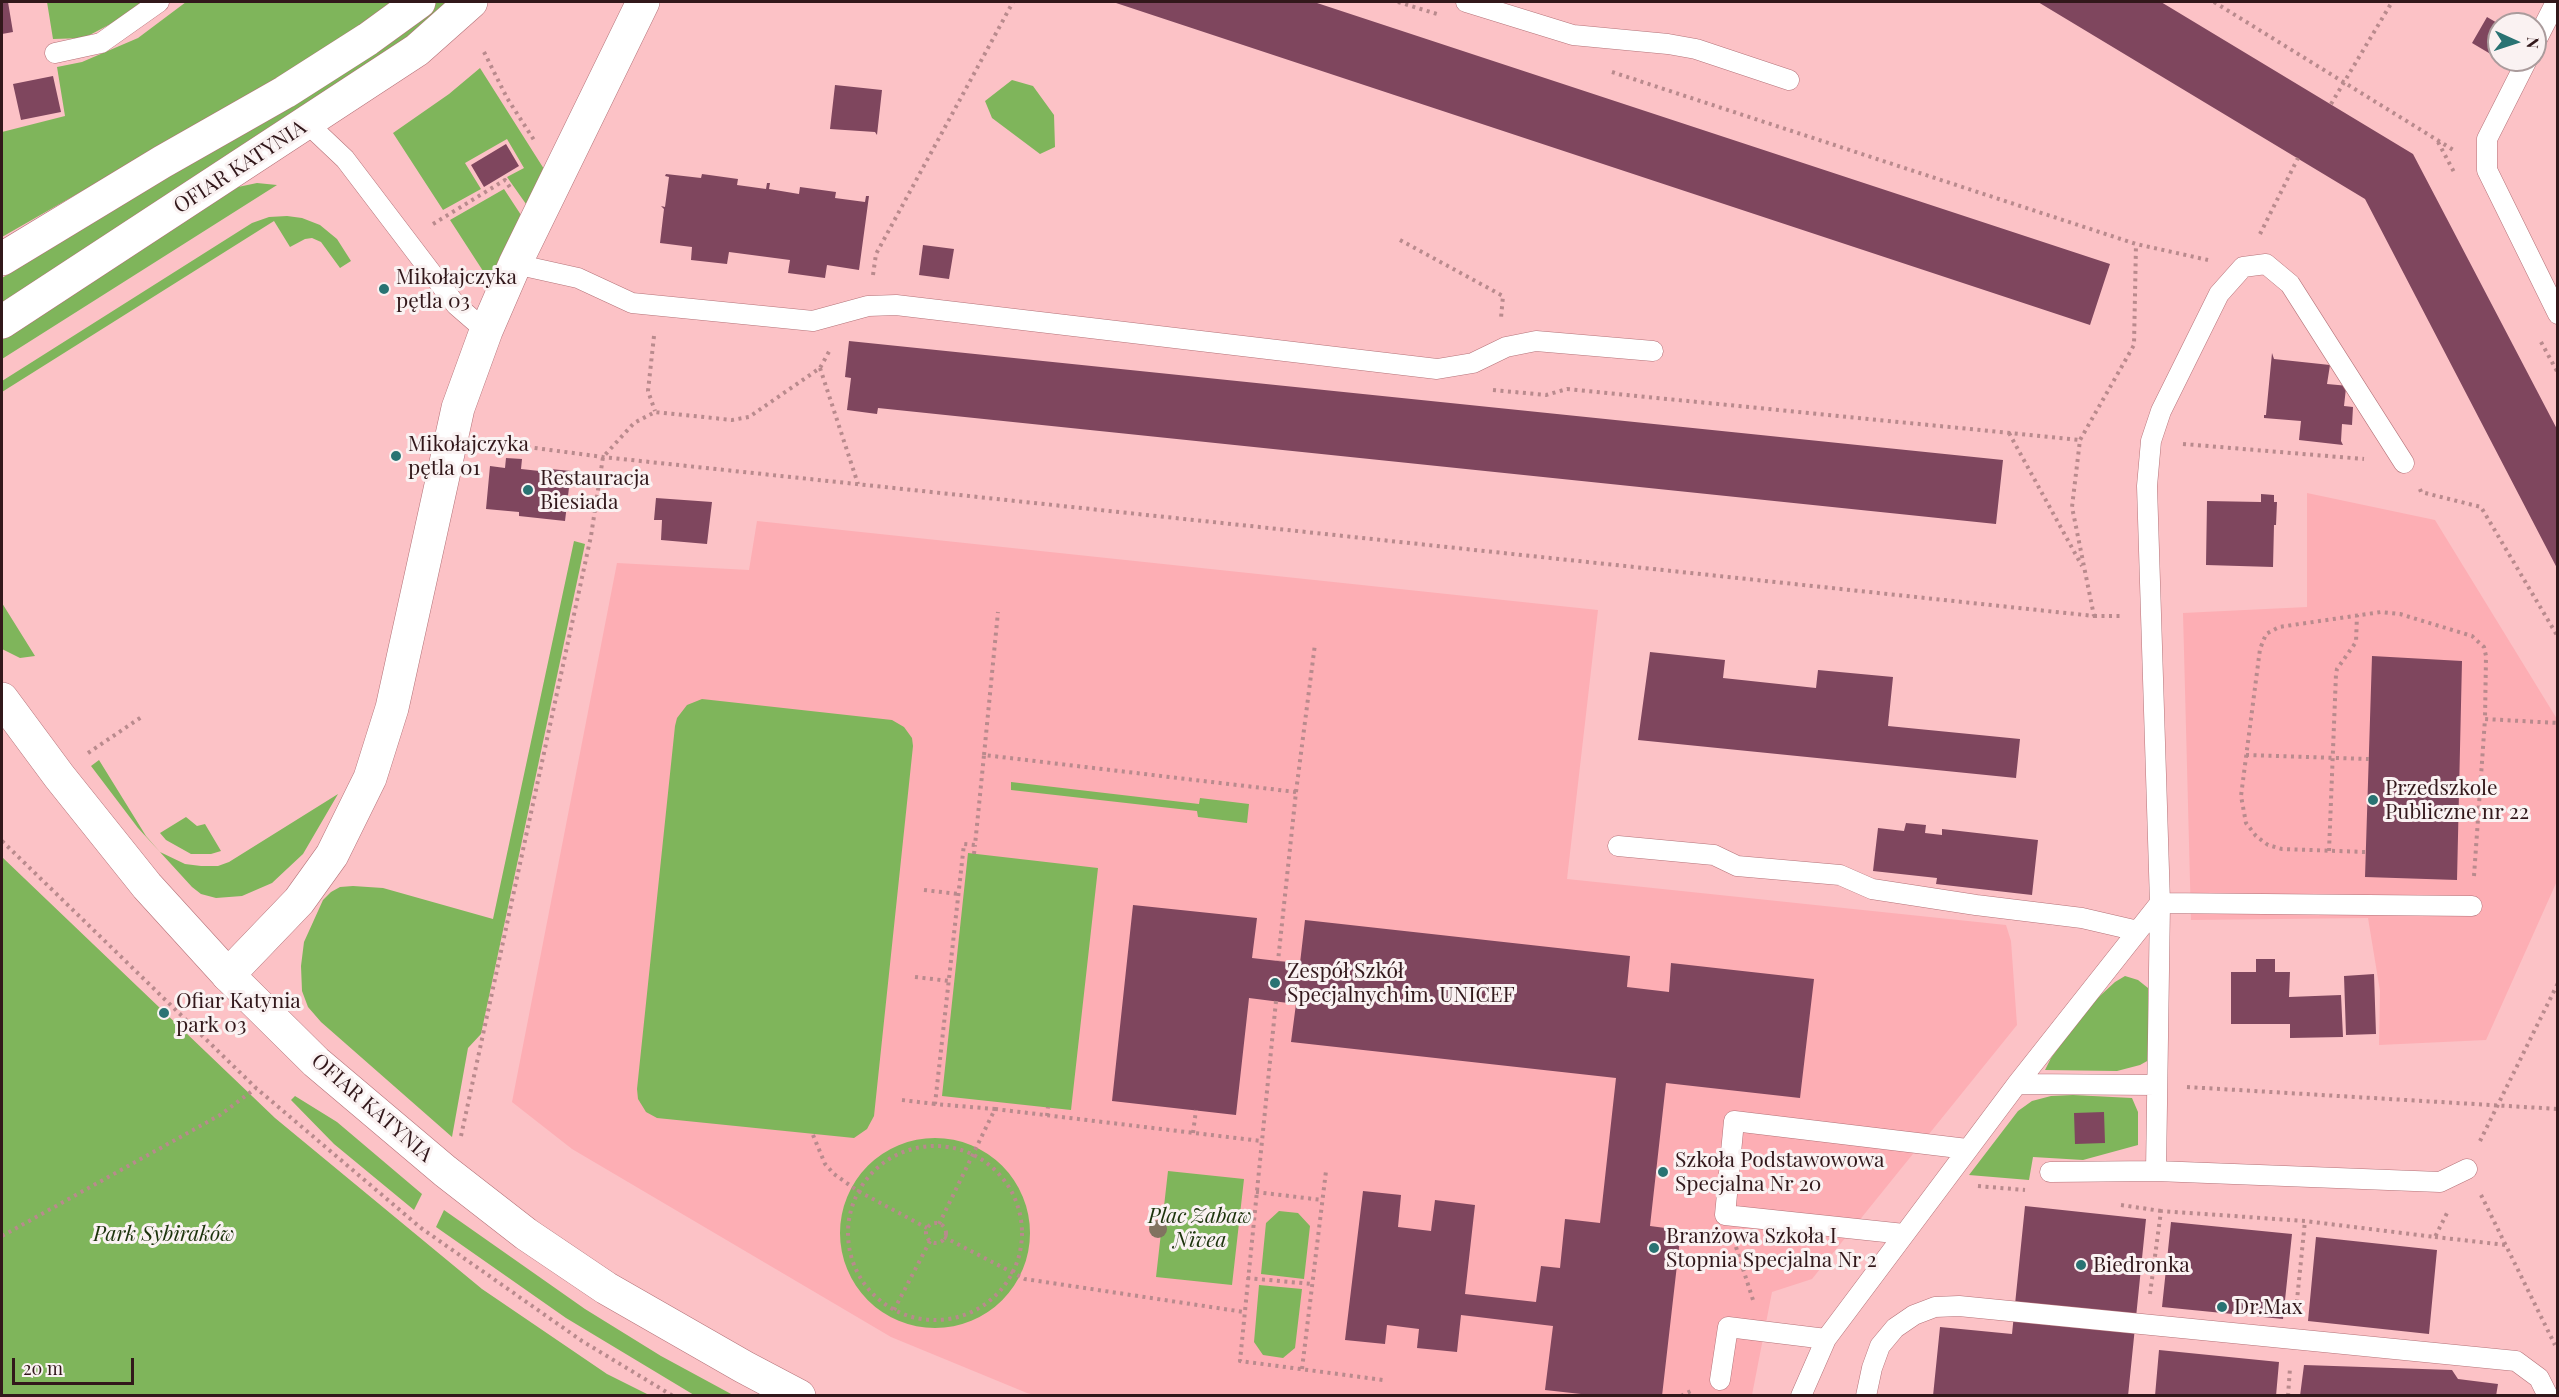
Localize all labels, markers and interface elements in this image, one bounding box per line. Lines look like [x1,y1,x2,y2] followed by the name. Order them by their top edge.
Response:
[2487,12,2547,72] north arrow
[2523,37,2544,49] text: N
[169,115,311,219] street label: OFIAR KATYNIA
[396,264,517,314] place label: Mikołajczyka pętla 03
[377,282,391,296] marker: Mikołajczyka pętla 03
[408,431,529,481] place label: Mikołajczyka pętla 01
[389,449,403,463] marker: Mikołajczyka pętla 01
[540,465,650,515] place label: Restauracja Biesiada
[521,483,535,497] marker: Restauracja Biesiada
[2385,775,2529,825] place label: Przedszkole Publiczne nr 22
[2366,793,2380,807] marker: Przedszkole Publiczne nr 22
[1287,958,1515,1008] place label: Zespół Szkół Specjalnych im. UNICEF
[1268,976,1282,990] marker: Zespół Szkół Specjalnych im. UNICEF
[176,988,301,1038] place label: Ofiar Katynia park 03
[157,1006,171,1020] marker: Ofiar Katynia park 03
[306,1048,438,1168] street label: OFIAR KATYNIA
[1675,1147,1884,1197] place label: Szkoła Podstawowowa Specjalna Nr 20
[1656,1165,1670,1179] marker: Szkoła Podstawowowa Specjalna Nr 20
[1148,1203,1252,1253] park label: Plac Zabaw Nivea
[93,1221,235,1247] park label: Park Sybiraków
[1666,1223,1877,1273] place label: Branżowa Szkoła I Stopnia Specjalna Nr 2
[1647,1241,1661,1255] marker: Branżowa Szkoła I Stopnia Specjalna Nr 2
[2093,1252,2190,1278] place label: Biedronka
[2074,1258,2088,1272] marker: Biedronka
[2234,1294,2303,1320] place label: Dr.Max
[2215,1300,2229,1314] marker: Dr.Max
[15,1346,136,1384] scale bar
[23,1356,63,1380] text: 20 m

